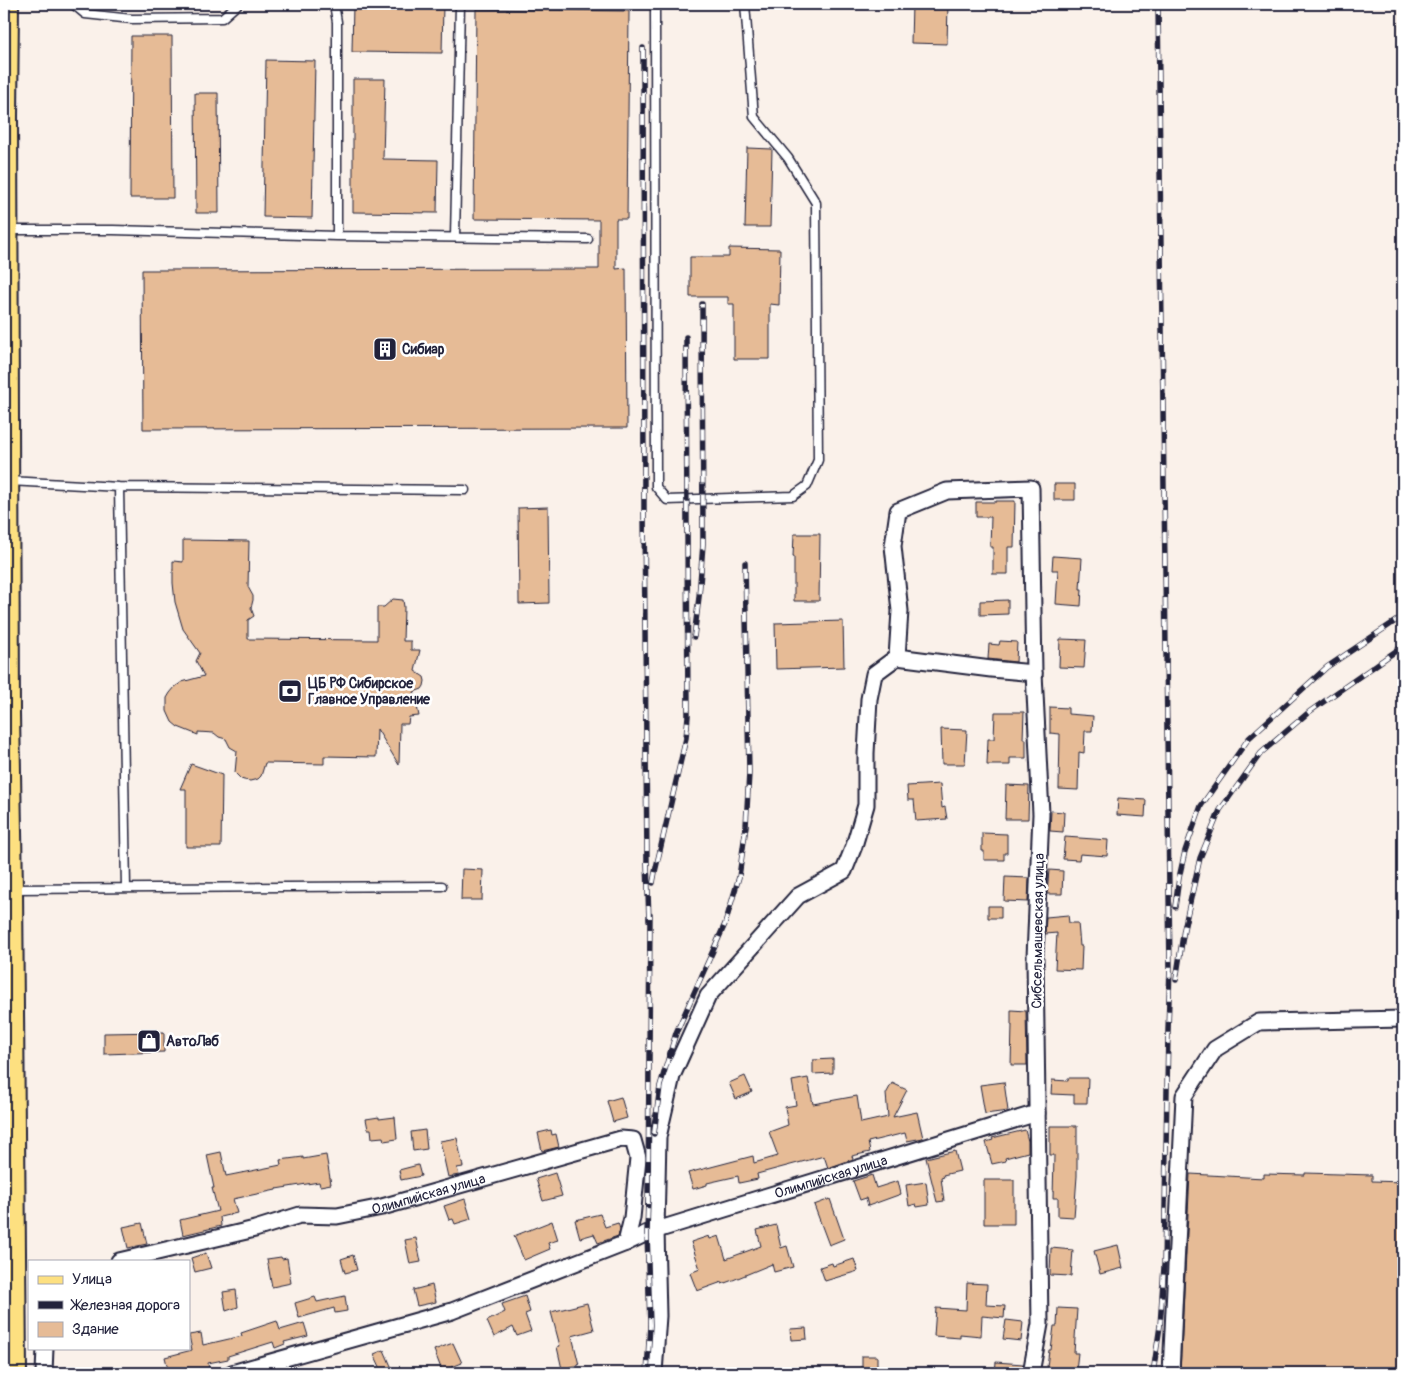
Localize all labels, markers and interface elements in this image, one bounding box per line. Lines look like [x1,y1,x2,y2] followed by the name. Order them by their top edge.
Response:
[372,336,398,362] building icon: Сибиар
[402,341,445,358] place label: Сибиар
[308,675,431,708] place label: ЦБ РФ Сибирское Главное Управление
[277,678,303,704] bank icon: ЦБ РФ Сибирское Главное Управление
[1028,853,1048,1009] street label: Сибсельмашевская улица
[136,1028,162,1054] shop icon: АвтоЛаб
[166,1033,219,1050] place label: АвтоЛаб
[772,1151,889,1202] street label: Олимпийская улица
[370,1170,487,1217] street label: Олимпийская улица
[28,1260,190,1350] legend
[72,1270,112,1289] text: Улица
[70,1296,180,1315] text: Железная дорога
[72,1320,119,1339] text: Здание

